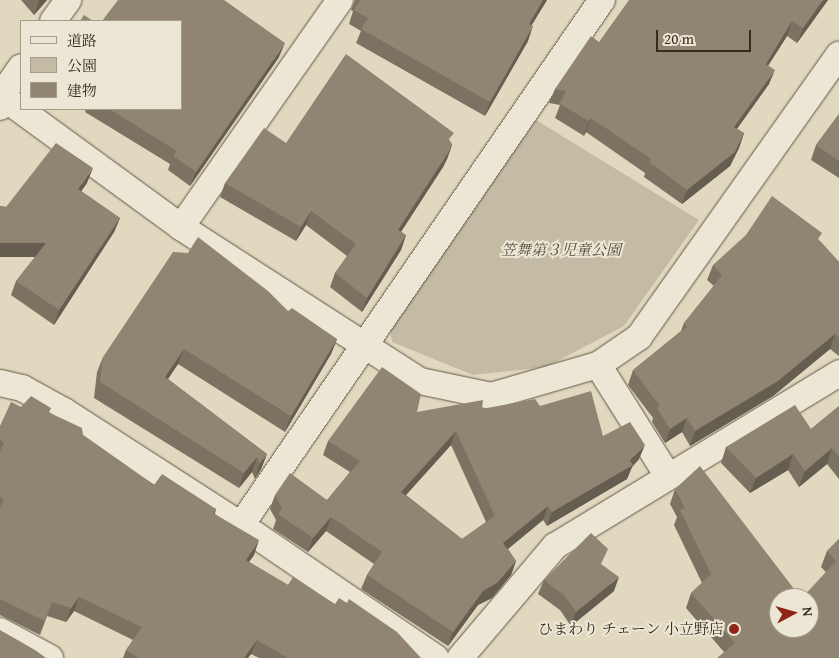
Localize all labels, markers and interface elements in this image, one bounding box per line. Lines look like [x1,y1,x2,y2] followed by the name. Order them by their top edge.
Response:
[20,20,182,110] legend
[659,20,754,52] scale bar
[664,28,694,49] text: 20 m
[67,30,97,51] text: 道路
[67,55,97,76] text: 公園
[67,80,97,101] text: 建物
[501,241,621,259] park label: 笠舞第３児童公園
[769,588,819,638] north arrow
[797,606,818,617] text: N
[537,620,724,638] place label: ひまわり チェーン 小立野店
[728,623,740,635] marker: ひまわり チェーン 小立野店

